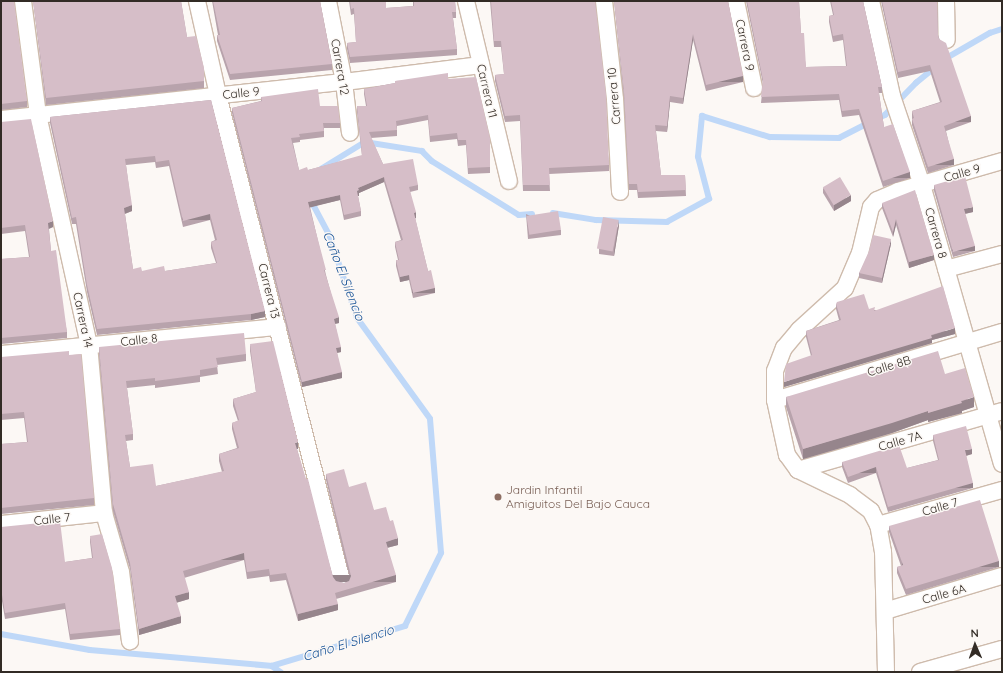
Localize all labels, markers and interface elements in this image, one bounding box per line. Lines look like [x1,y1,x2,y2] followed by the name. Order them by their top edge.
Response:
[732,18,758,72] street label: Carrera 9
[328,38,352,96] street label: Carrera 12
[474,63,500,119] street label: Carrera 11
[604,67,624,125] street label: Carrera 10
[222,84,260,102] street label: Calle 9
[942,161,982,185] street label: Calle 9
[922,206,950,260] street label: Carrera 8
[320,229,368,323] water label: Caño El Silencio
[255,262,283,320] street label: Carrera 13
[70,291,96,349] street label: Carrera 14
[120,331,158,349] street label: Calle 8
[865,353,913,379] street label: Calle 8B
[877,428,923,454] street label: Calle 7A
[506,483,650,511] place label: Jardin Infantil Amiguitos Del Bajo Cauca
[493,492,503,502] marker: Jardin Infantil Amiguitos Del Bajo Cauca
[920,495,960,519] street label: Calle 7
[33,510,71,528] street label: Calle 7
[920,581,968,607] street label: Calle 6A
[301,622,395,664] water label: Caño El Silencio
[955,625,995,665] north arrow
[970,626,979,640] text: N

